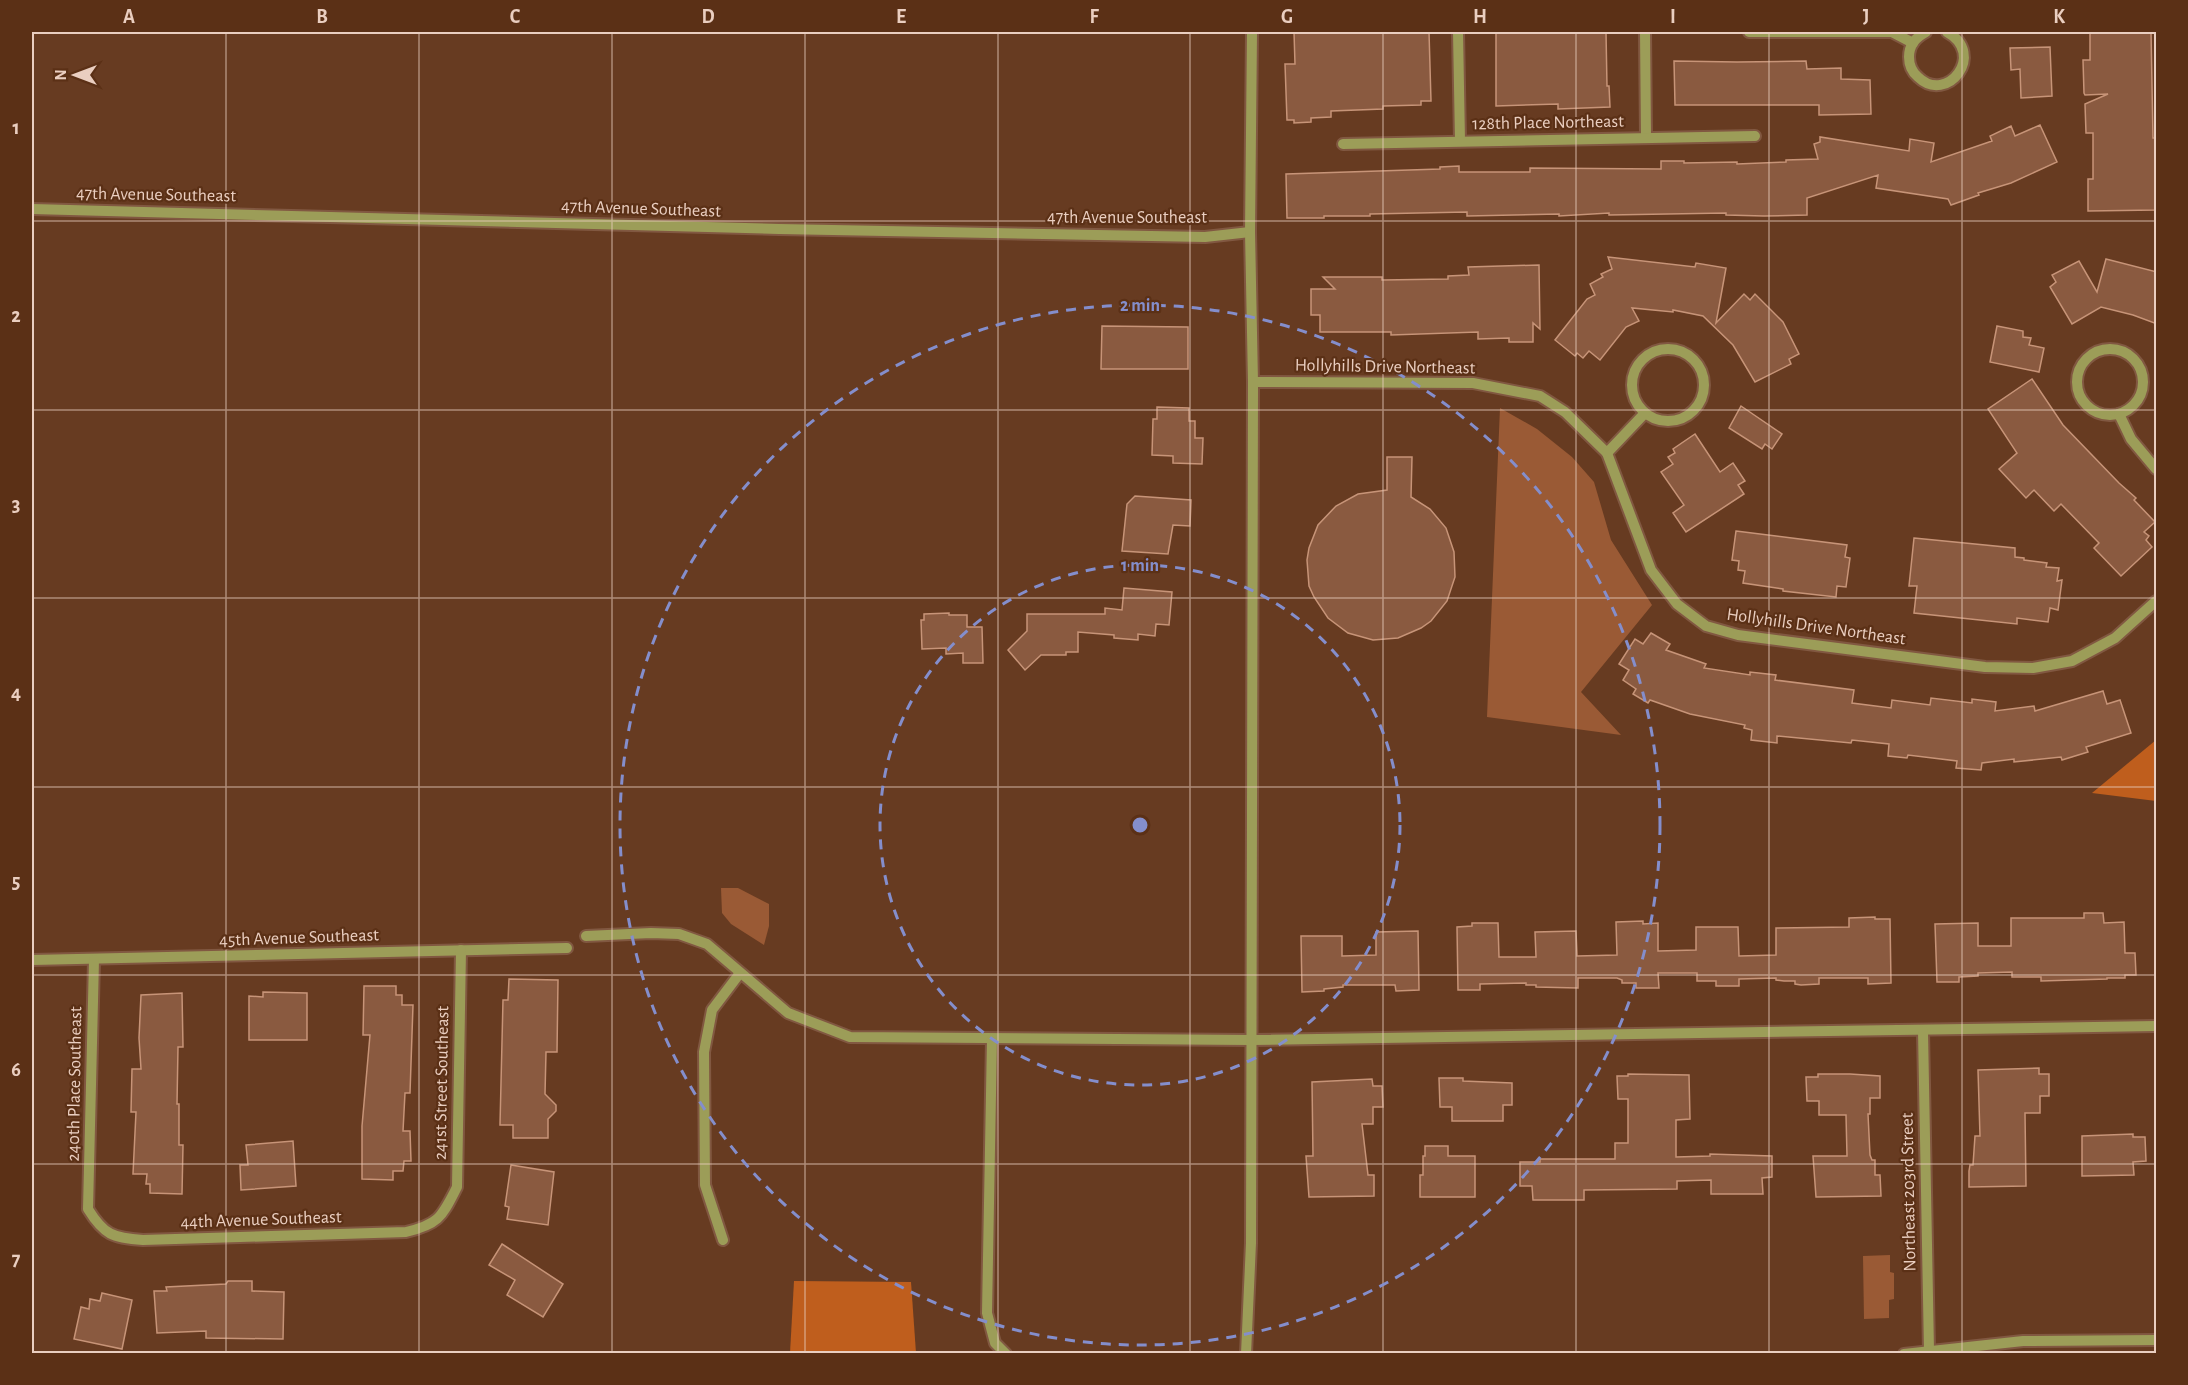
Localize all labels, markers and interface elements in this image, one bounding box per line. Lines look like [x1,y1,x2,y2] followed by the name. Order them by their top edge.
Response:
[123,7,135,27] text: A
[316,7,328,27] text: B
[510,7,521,27] text: C
[701,7,715,27] text: D
[896,7,906,27] text: E
[1089,7,1099,27] text: F
[1281,7,1293,27] text: G
[1473,7,1487,27] text: H
[1670,7,1676,27] text: I
[1863,7,1869,27] text: J
[2053,7,2065,27] text: K
[45,45,105,105] north arrow
[53,69,69,81] text: N
[1472,113,1624,133] street label: 128th Place Northeast
[12,118,20,138] text: 1
[76,185,236,205] street label: 47th Avenue Southeast
[561,197,721,221] street label: 47th Avenue Southeast
[1047,209,1207,227] street label: 47th Avenue Southeast
[1120,297,1160,315] text: 2 min
[11,306,21,326] text: 2
[1295,356,1476,378] street label: Hollyhills Drive Northeast
[12,495,20,515] text: 3
[1121,557,1159,575] text: 1 min
[1725,606,1907,649] street label: Hollyhills Drive Northeast
[11,683,21,703] text: 4
[1130,815,1150,835] centre of rings
[12,872,20,892] text: 5
[219,926,380,950] street label: 45th Avenue Southeast
[65,1006,85,1162] street label: 240th Place Southeast
[432,1006,452,1160] street label: 241st Street Southeast
[11,1060,21,1080] text: 6
[1899,1112,1919,1272] street label: Northeast 203rd Street
[180,1208,342,1232] street label: 44th Avenue Southeast
[12,1249,21,1269] text: 7

